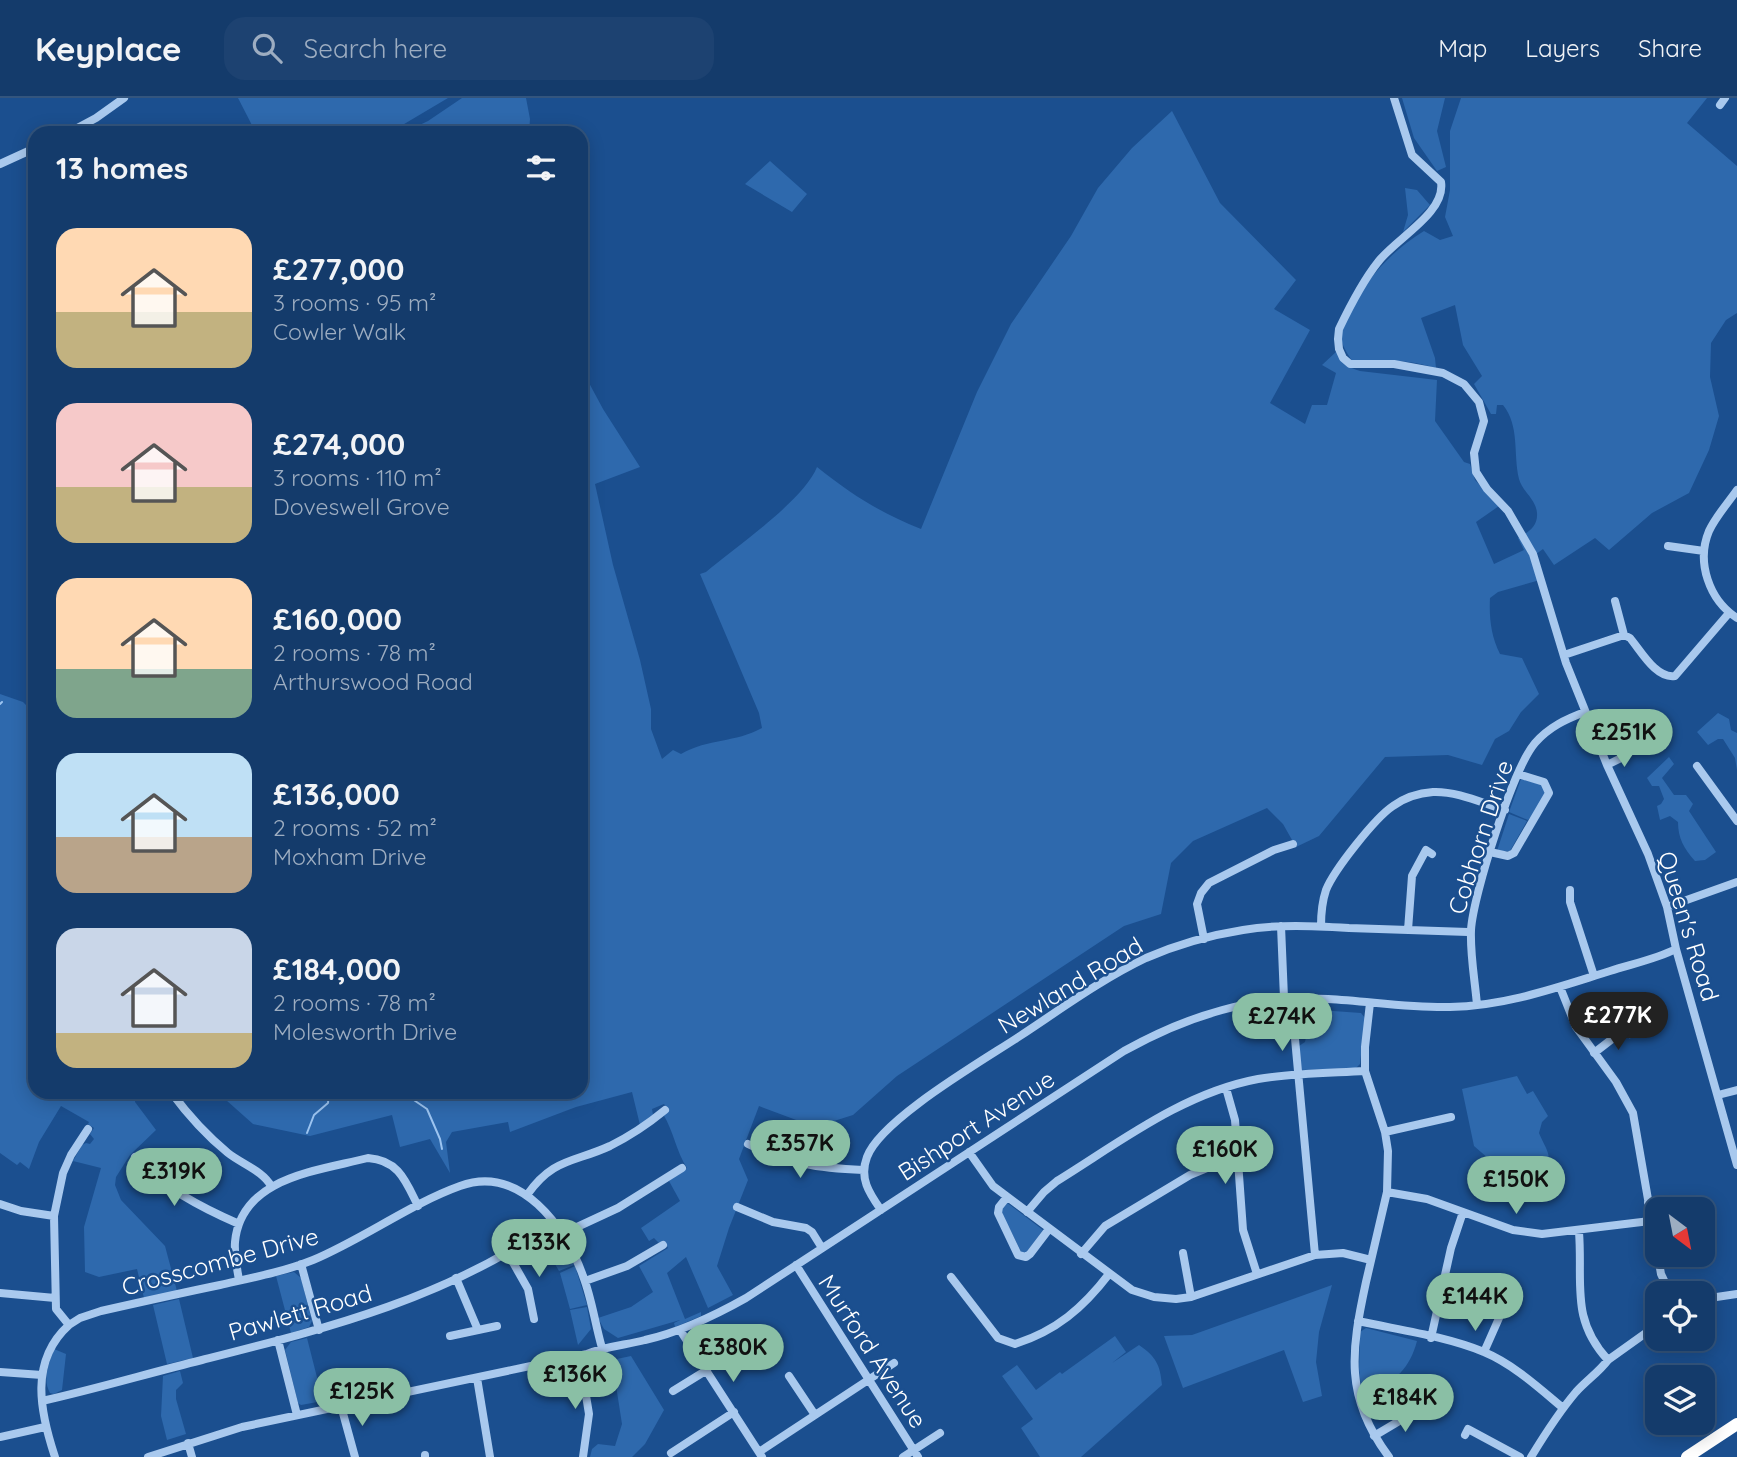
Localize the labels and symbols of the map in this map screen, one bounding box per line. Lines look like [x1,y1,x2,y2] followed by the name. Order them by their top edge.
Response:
[1575,710,1673,769] pin: £251K
[1441,756,1519,918] street label: Cobhorn Drive
[1652,847,1726,1005] street label: Queen's Road
[992,930,1148,1040] street label: Newland Road
[1569,992,1667,1052] pin: £277K
[1233,993,1331,1053] pin: £274K
[892,1063,1060,1187] street label: Bishport Avenue
[751,1121,849,1180] pin: £357K
[1176,1126,1274,1186] pin: £160K
[125,1148,223,1208] pin: £319K
[1467,1156,1565,1216] pin: £150K
[1645,1197,1715,1267] north arrow
[118,1220,322,1302] street label: Crosscombe Drive
[490,1220,588,1279] pin: £133K
[812,1269,934,1433] street label: Murford Avenue
[1426,1274,1524,1333] pin: £144K
[225,1277,375,1347] street label: Pawlett Road
[684,1324,782,1384] pin: £380K
[526,1352,624,1411] pin: £136K
[313,1368,411,1428] pin: £125K
[1356,1374,1454,1434] pin: £184K

